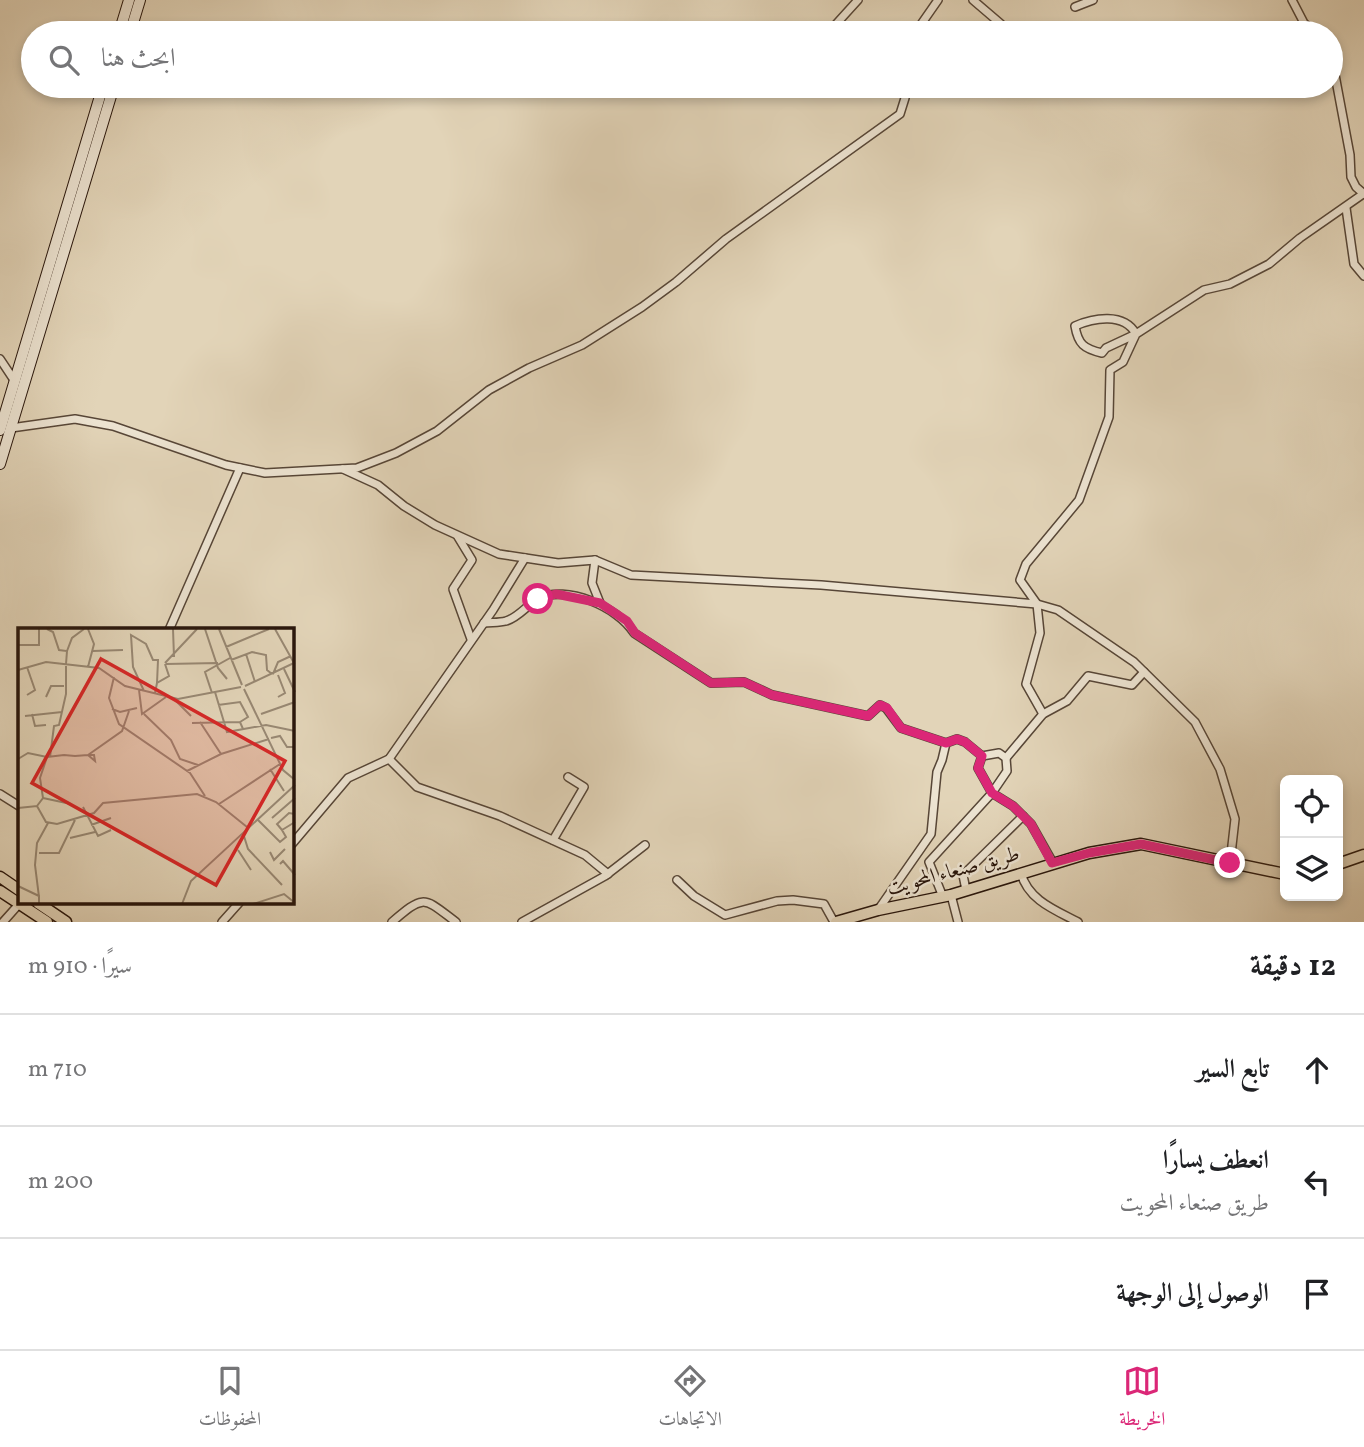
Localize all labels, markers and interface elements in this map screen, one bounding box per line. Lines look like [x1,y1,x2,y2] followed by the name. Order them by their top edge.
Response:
[21,21,1343,98] search box
[45,41,83,79] icon: search
[101,41,176,77] text: ابحث هنا
[522,583,553,614] route start
[18,628,294,904] inset map
[1280,775,1343,901] map controls
[1280,775,1343,838] button: locate
[1280,838,1343,901] button: layers
[884,840,1023,903] street label: طريق صنعاء المحويت
[1214,847,1245,878] route end
[1250,946,1336,988] text: 12 دقيقة
[28,951,132,983] text: سيرًا · 910 m
[1298,1051,1336,1089] icon: ahead
[1196,1052,1269,1088] text: تابع السير
[28,1054,87,1086] text: 710 m
[1163,1143,1269,1179] text: انعطف يسارًا
[1298,1163,1336,1201] icon: left
[28,1166,93,1198] text: 200 m
[1120,1188,1269,1220] text: طريق صنعاء المحويت
[1298,1275,1336,1313] icon: arrive
[1116,1276,1269,1312] text: الوصول إلى الوجهة
[199,1362,261,1437] tab: المحفوظات
[658,1362,722,1437] tab: الاتجاهات
[1119,1362,1165,1437] tab: الخريطة

